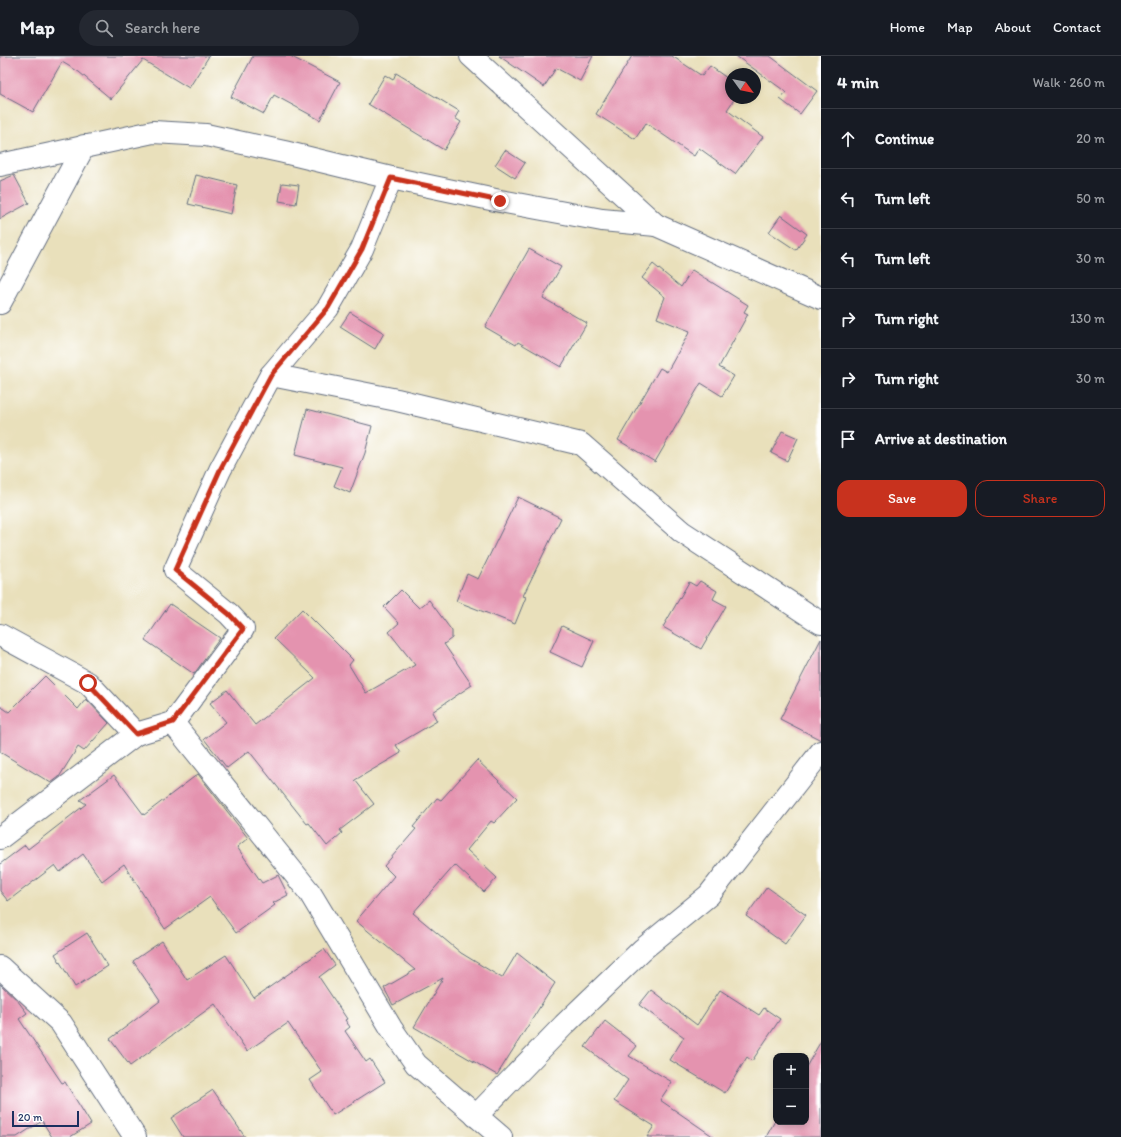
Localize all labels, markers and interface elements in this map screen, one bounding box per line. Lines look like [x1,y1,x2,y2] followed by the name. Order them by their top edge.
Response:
[79,10,359,46] search box
[20,16,55,39] text: Map
[93,17,115,39] icon: search
[125,19,200,37] text: Search here
[890,19,925,36] text: Home
[947,19,973,36] text: Map
[995,19,1031,36] text: About
[1053,19,1101,36] text: Contact
[725,68,761,104] north arrow
[837,72,879,92] text: 4 min
[1033,75,1105,90] text: Walk · 260 m
[837,128,859,150] icon: ahead
[875,130,934,148] text: Continue
[1076,131,1105,146] text: 20 m
[837,188,859,210] icon: left
[875,190,930,208] text: Turn left
[1076,191,1105,206] text: 50 m
[491,192,509,210] route end
[837,248,859,270] icon: left
[875,250,930,268] text: Turn left
[1076,251,1105,266] text: 30 m
[837,308,859,330] icon: right
[875,310,939,328] text: Turn right
[1070,311,1105,326] text: 130 m
[837,368,859,390] icon: right
[875,370,939,388] text: Turn right
[1076,371,1105,386] text: 30 m
[837,428,859,450] icon: arrive
[875,430,1007,448] text: Arrive at destination
[837,480,967,517] button: Save
[975,480,1105,517] button: Share
[79,674,97,692] route start
[773,1053,809,1125] map controls
[773,1053,809,1089] button: +
[773,1089,809,1125] button: −
[12,1109,79,1128] scale bar
[18,1111,42,1124] text: 20 m

